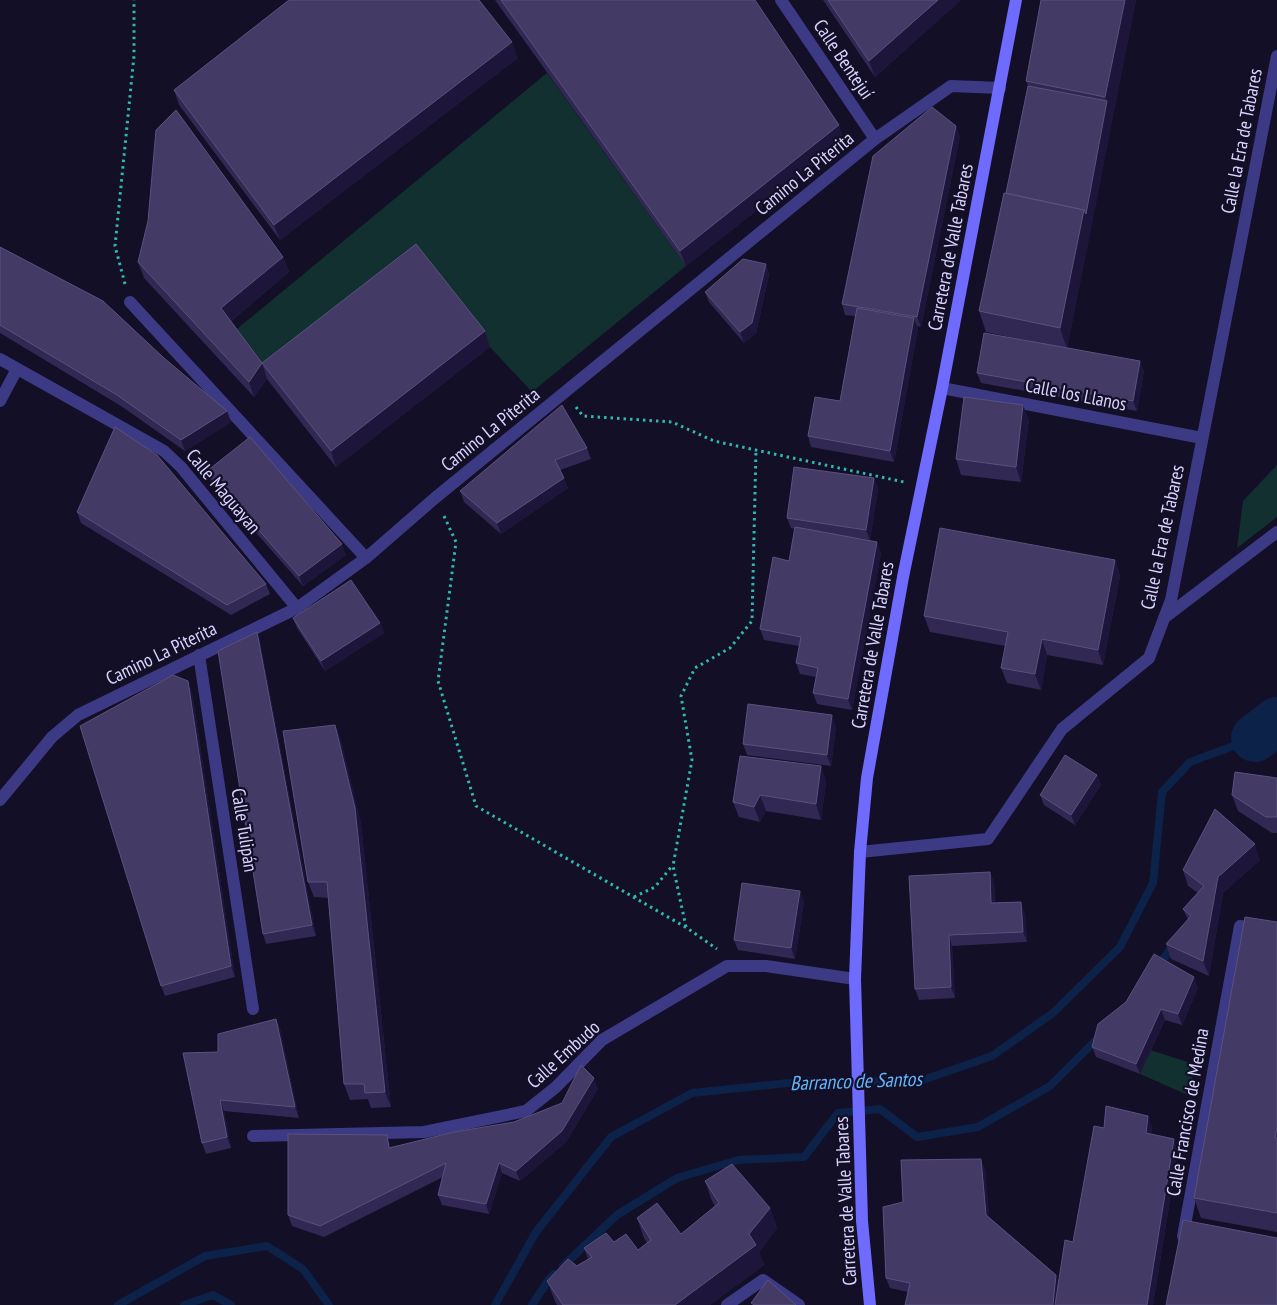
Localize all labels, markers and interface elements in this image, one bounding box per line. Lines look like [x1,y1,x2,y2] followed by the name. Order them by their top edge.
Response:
[809,14,879,104] street label: Calle Bentejuí
[1215,66,1267,216] street label: Calle la Era de Tabares
[750,126,858,220] street label: Camino La Piterita
[922,162,978,332] street label: Carretera de Valle Tabares
[1023,372,1129,416] street label: Calle los Llanos
[436,382,544,476] street label: Camino La Piterita
[181,444,267,538] street label: Calle Maguayan
[1135,462,1189,612] street label: Calle la Era de Tabares
[845,560,899,730] street label: Carretera de Valle Tabares
[102,616,220,690] street label: Camino La Piterita
[227,787,263,873] street label: Calle Tulipán
[521,1015,605,1093] street label: Calle Embudo
[1160,1026,1214,1198] street label: Calle Francisco de Medina
[790,1066,925,1096] water label: Barranco de Santos
[829,1116,861,1286] street label: Carretera de Valle Tabares

